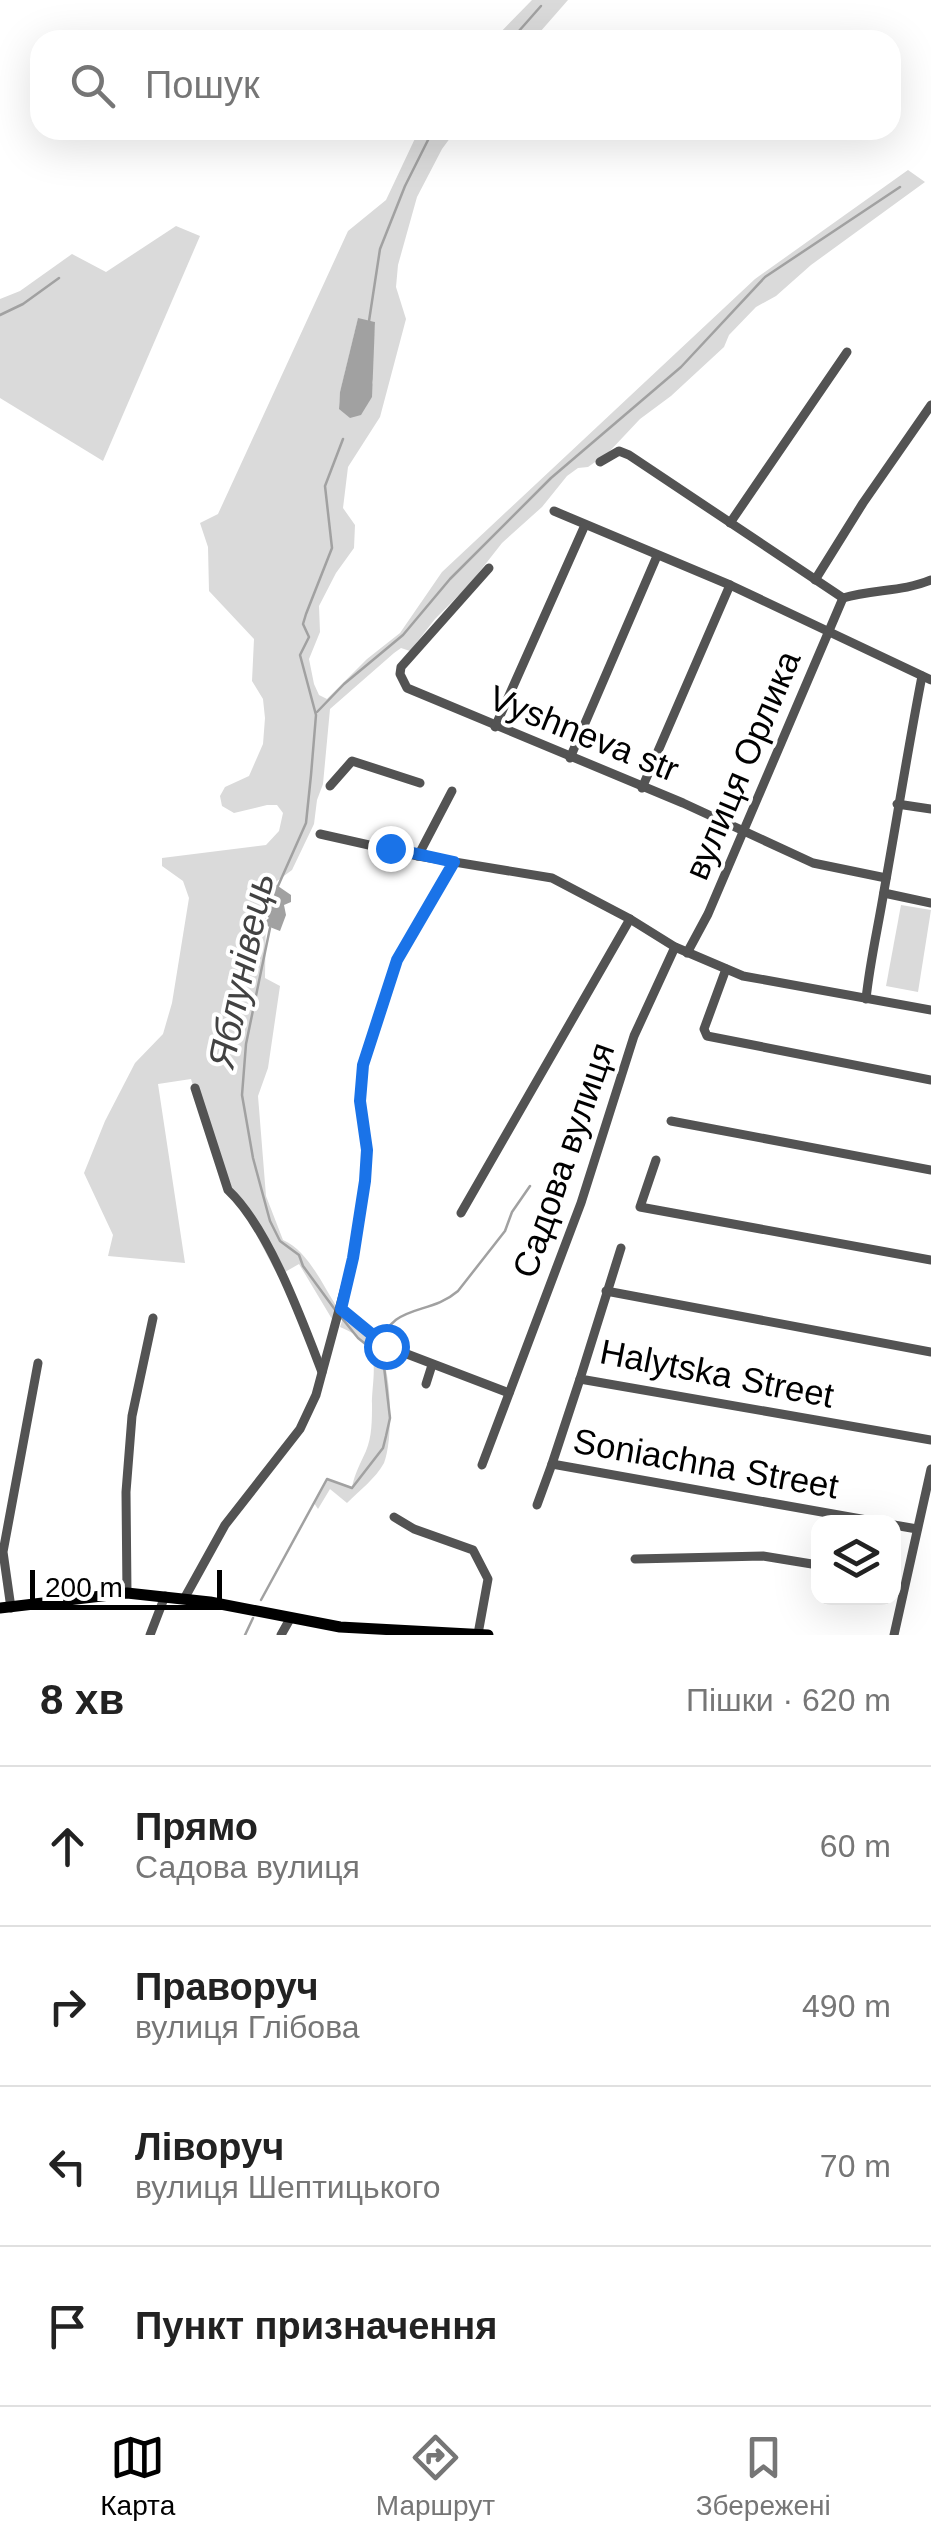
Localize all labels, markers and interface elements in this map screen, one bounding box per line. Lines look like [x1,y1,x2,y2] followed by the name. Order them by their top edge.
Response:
[30,30,901,140] search box
[65,58,120,113] icon: search
[145,64,260,106] text: Пошук
[676,644,808,885] street label: вулиця Орлика
[484,677,685,789] street label: Vyshneva str
[368,826,414,872] route end
[199,869,282,1073] water label: Яблунівець
[505,1037,621,1283] street label: Садова вулиця
[364,1324,410,1370] route start
[597,1331,837,1415] street label: Halytska Street
[570,1420,842,1506] street label: Soniachna Street
[811,1515,901,1605] map controls
[811,1515,901,1605] button: layers
[30,1565,222,1610] scale bar
[45,1572,123,1603] text: 200 m
[40,1676,124,1723] text: 8 хв
[686,1682,891,1718] text: Пішки · 620 m
[135,1806,258,1848] text: Прямо
[40,1819,95,1874] icon: ahead
[820,1828,891,1864] text: 60 m
[135,1849,360,1885] text: Садова вулиця
[135,1966,319,2008] text: Праворуч
[40,1979,95,2034] icon: right
[802,1988,891,2024] text: 490 m
[135,2009,360,2045] text: вулиця Глібова
[135,2126,284,2168] text: Ліворуч
[40,2139,95,2194] icon: left
[820,2148,891,2184] text: 70 m
[135,2169,441,2205] text: вулиця Шептицького
[40,2299,95,2354] icon: arrive
[135,2305,497,2347] text: Пункт призначення
[100,2430,175,2522] tab: Карта
[376,2430,495,2522] tab: Маршрут
[696,2430,831,2522] tab: Збережені

